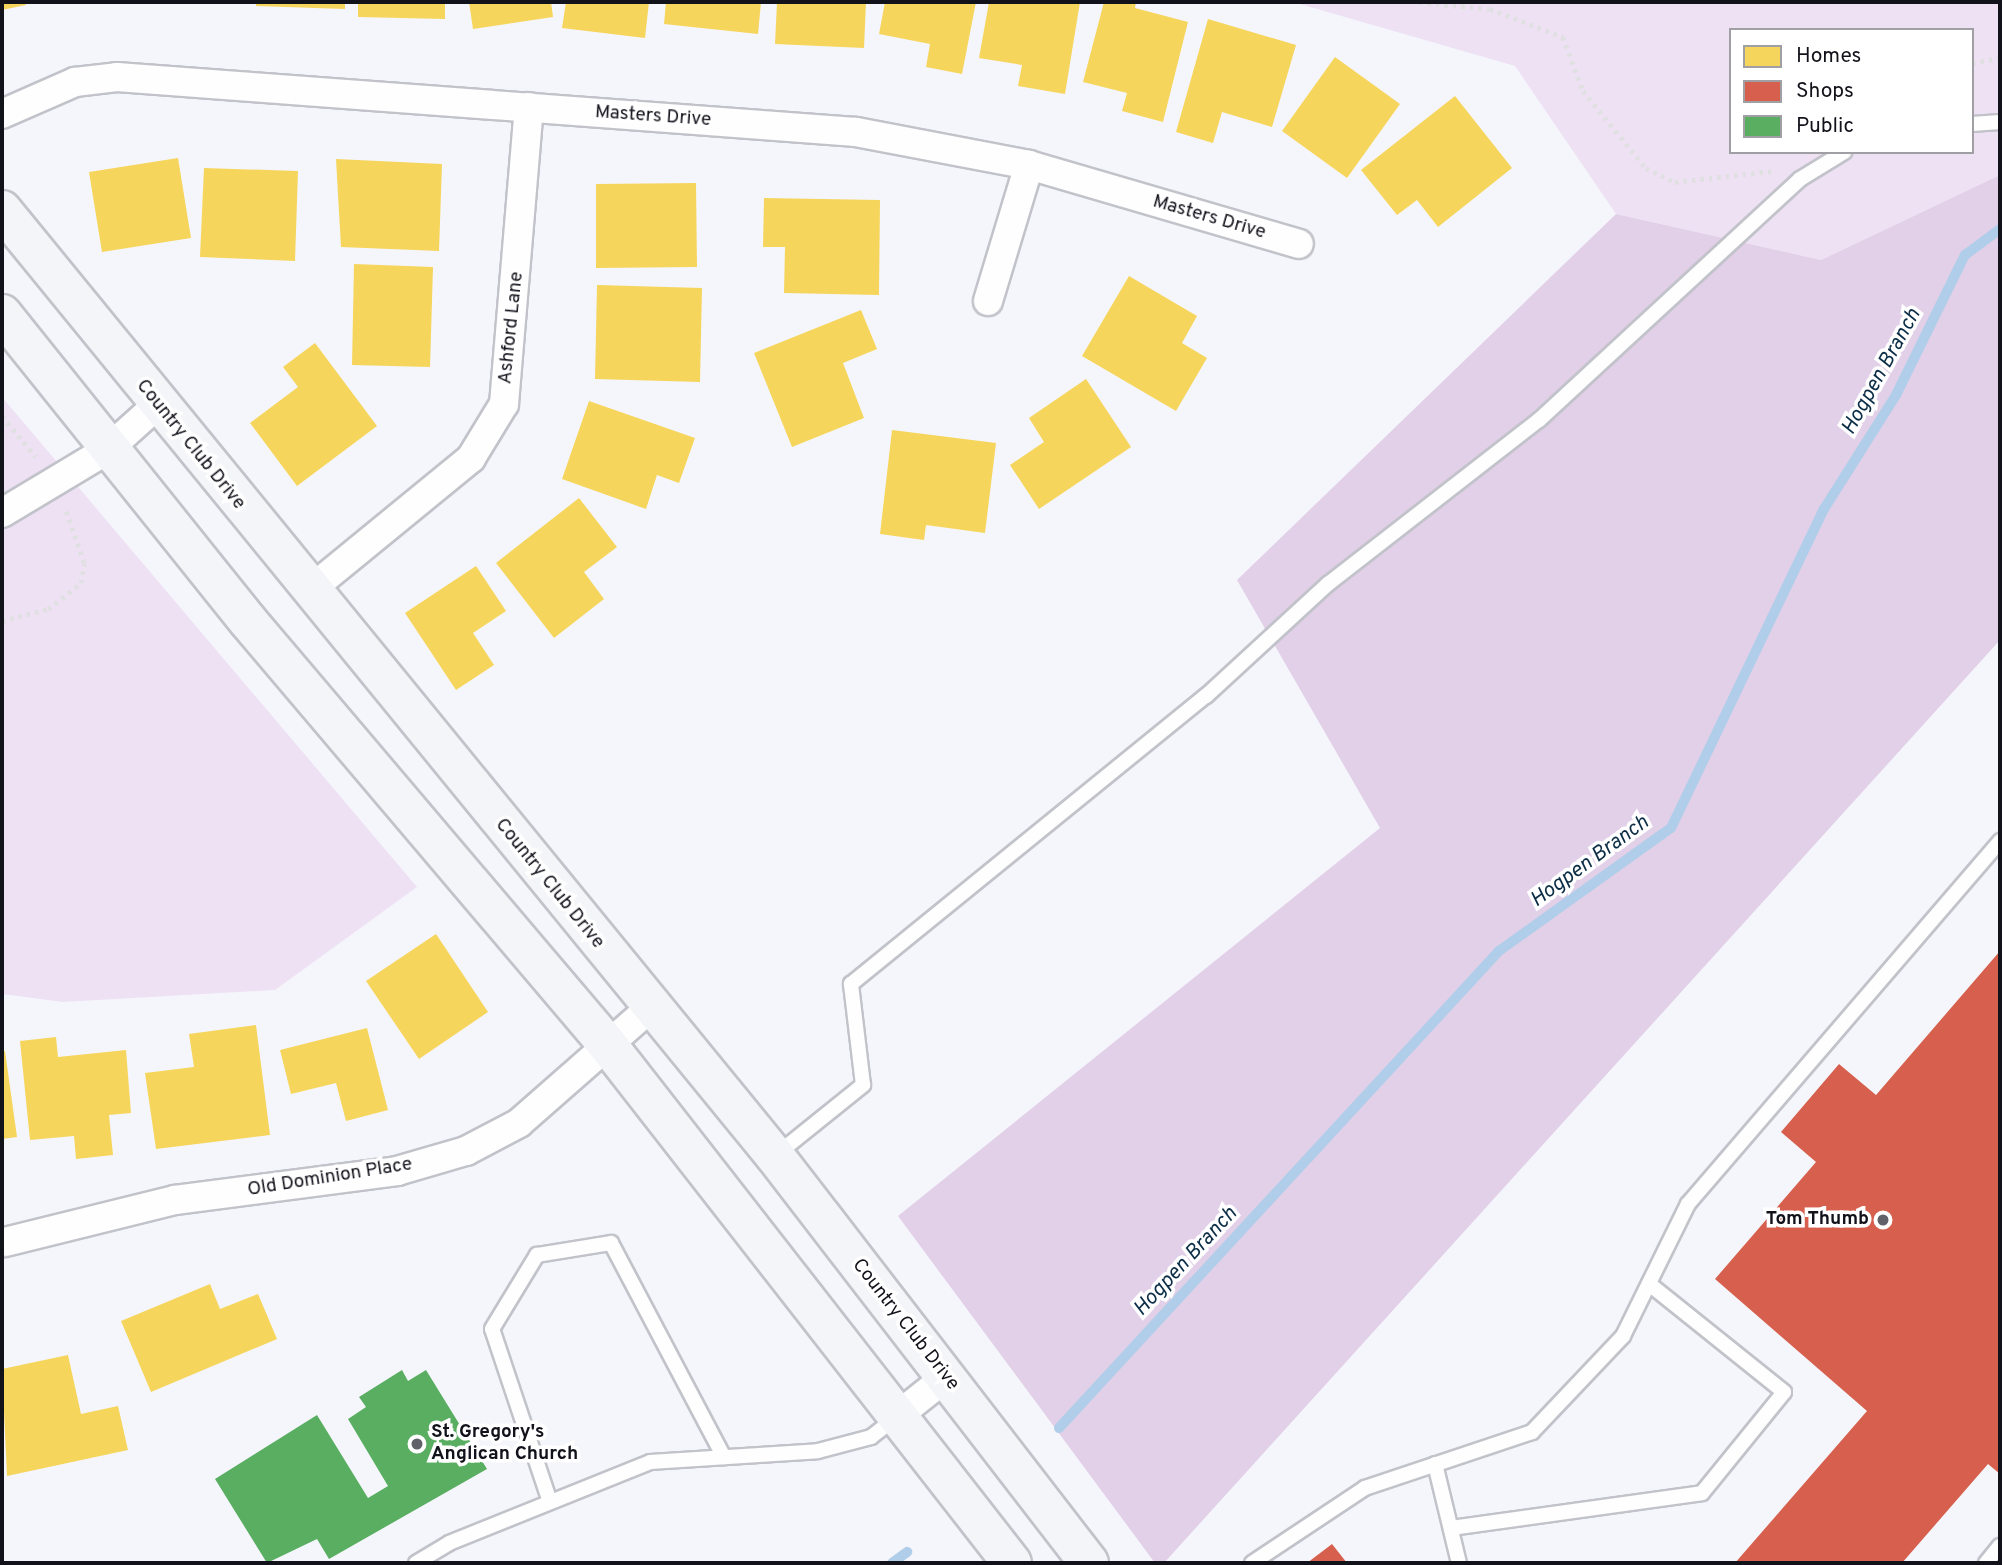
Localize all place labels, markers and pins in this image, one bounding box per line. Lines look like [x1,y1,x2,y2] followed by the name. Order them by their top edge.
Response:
[1766,1209,1869,1231] place label: Tom Thumb
[1875,1212,1891,1228] marker: Tom Thumb
[431,1422,578,1466] place label: St. Gregory's Anglican Church
[409,1436,425,1452] marker: St. Gregory's Anglican Church

